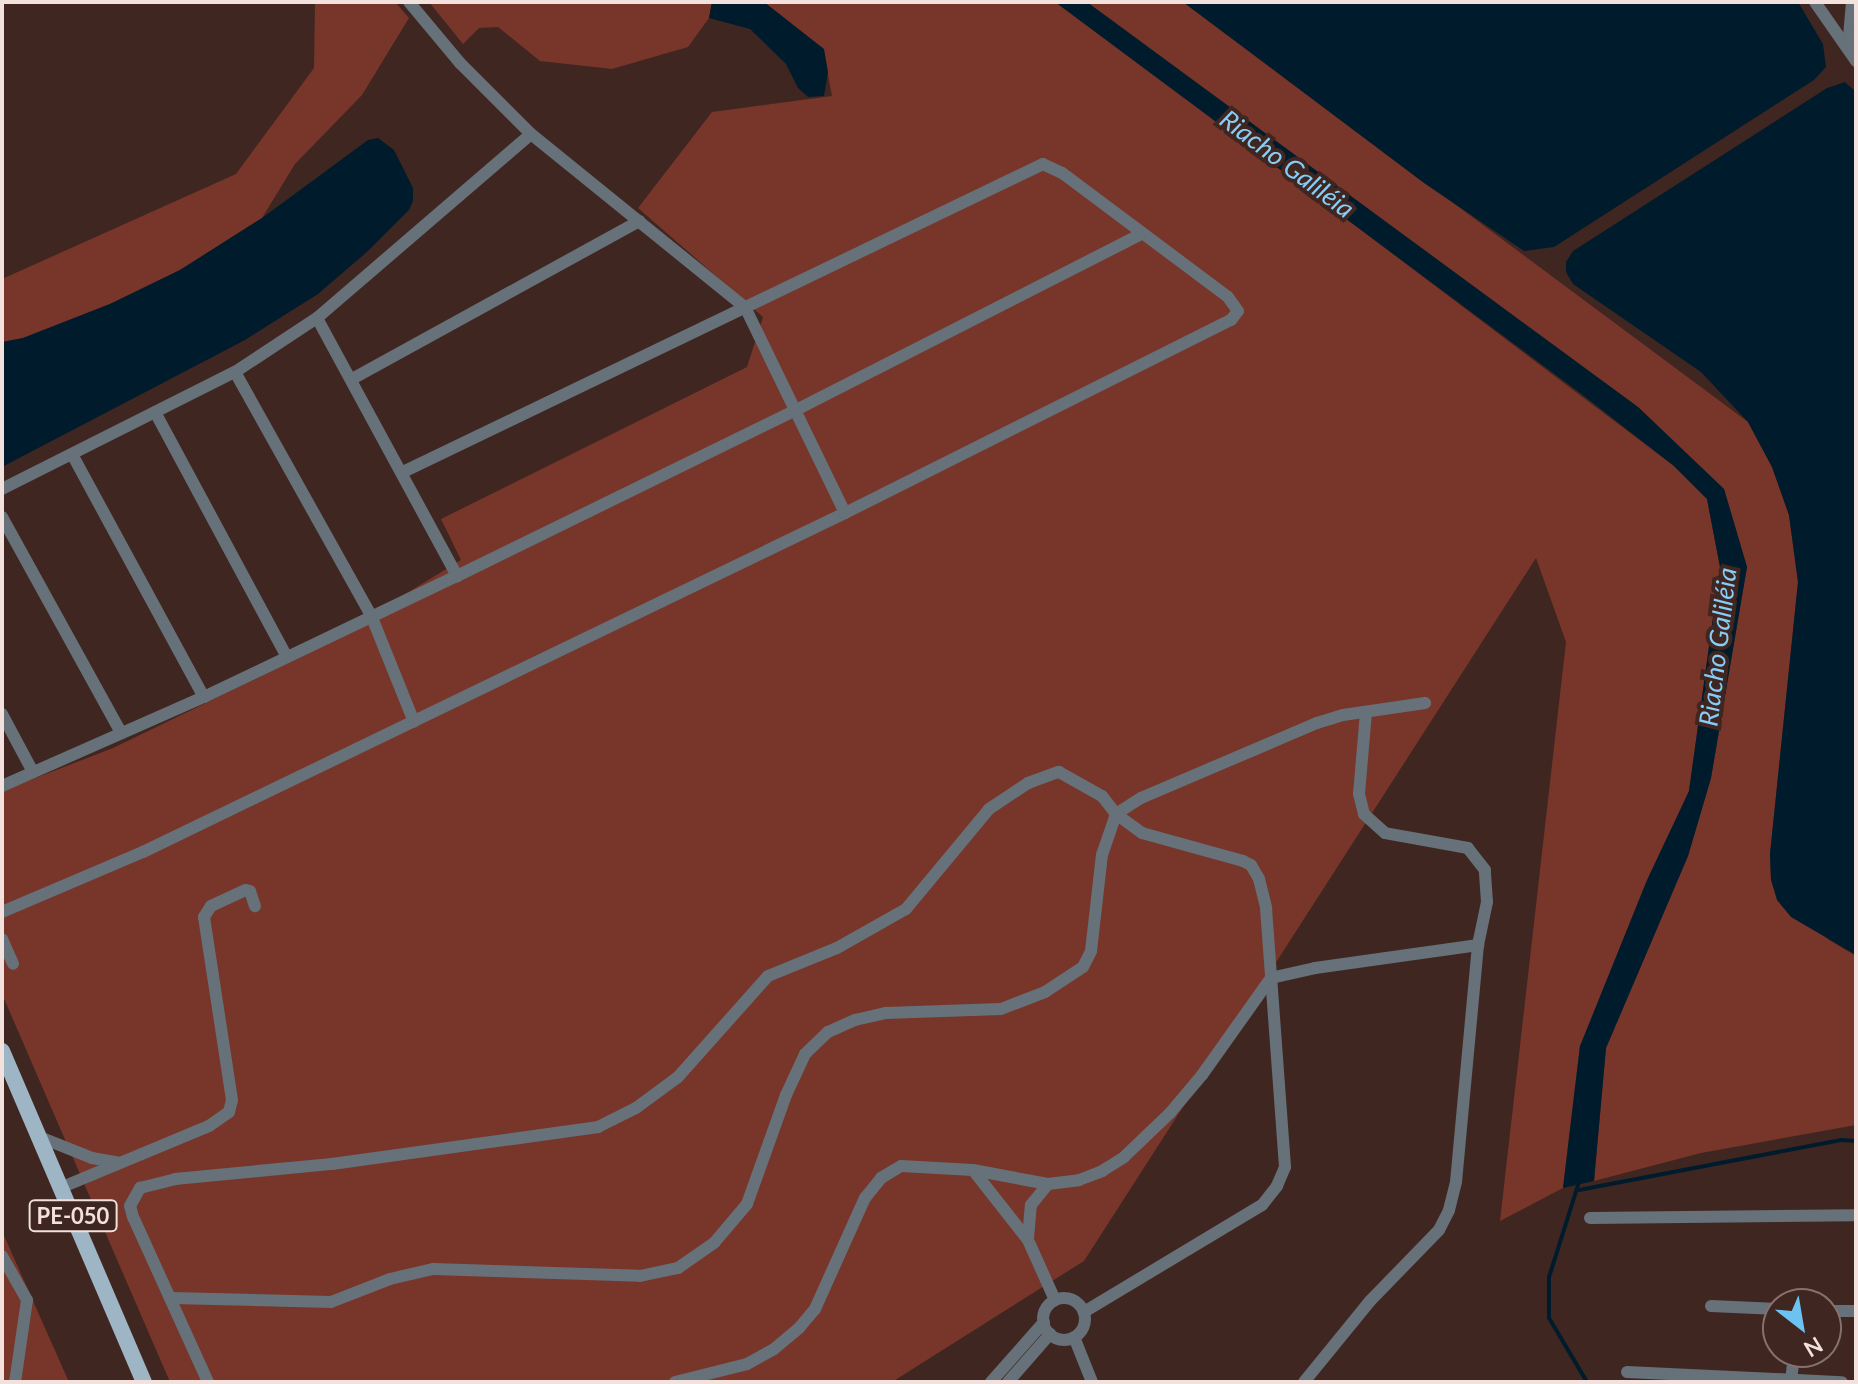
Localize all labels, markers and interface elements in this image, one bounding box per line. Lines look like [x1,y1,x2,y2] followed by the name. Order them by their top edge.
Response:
[1214,104,1360,224] water label: Riacho Galiléia
[1693,566,1743,728] water label: Riacho Galiléia
[27,1198,119,1234] road number: PE-050
[1762,1288,1842,1368] north arrow
[1799,1331,1828,1363] text: N

